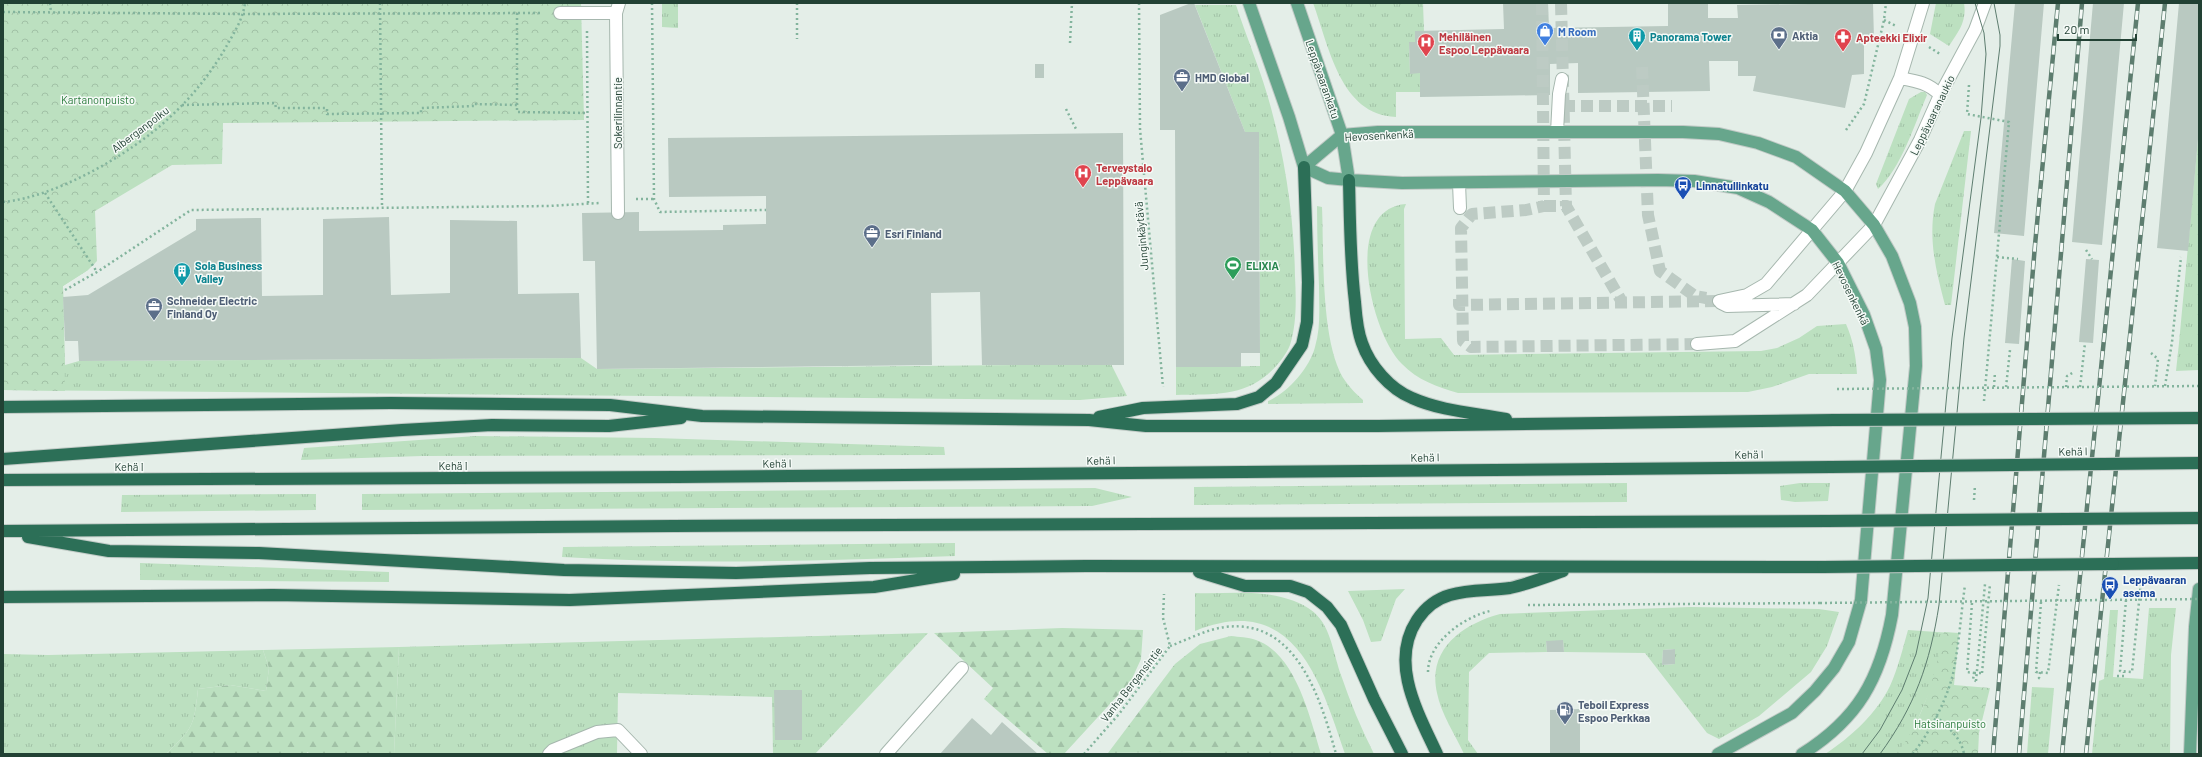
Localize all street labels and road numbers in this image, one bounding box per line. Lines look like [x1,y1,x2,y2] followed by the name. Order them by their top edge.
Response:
[1303,38,1343,120] street label: Leppävaarankatu
[1907,73,1957,157] street label: Leppävaaranaukio
[611,77,624,149] street label: Sokerilinnantie
[109,103,171,155] street label: Alberganpolku
[1344,127,1414,143] street label: Hevosenkenkä
[1132,201,1150,271] street label: Junginkäytävä
[1830,259,1872,327] street label: Hevosenkenkä
[2058,444,2088,458] street label: Kehä I
[1734,447,1764,461] street label: Kehä I
[1410,450,1440,464] street label: Kehä I
[1086,453,1116,467] street label: Kehä I
[762,456,792,470] street label: Kehä I
[438,459,468,472] street label: Kehä I
[114,460,144,473] street label: Kehä I
[1098,644,1165,724] street label: Vanha Bergansintie

